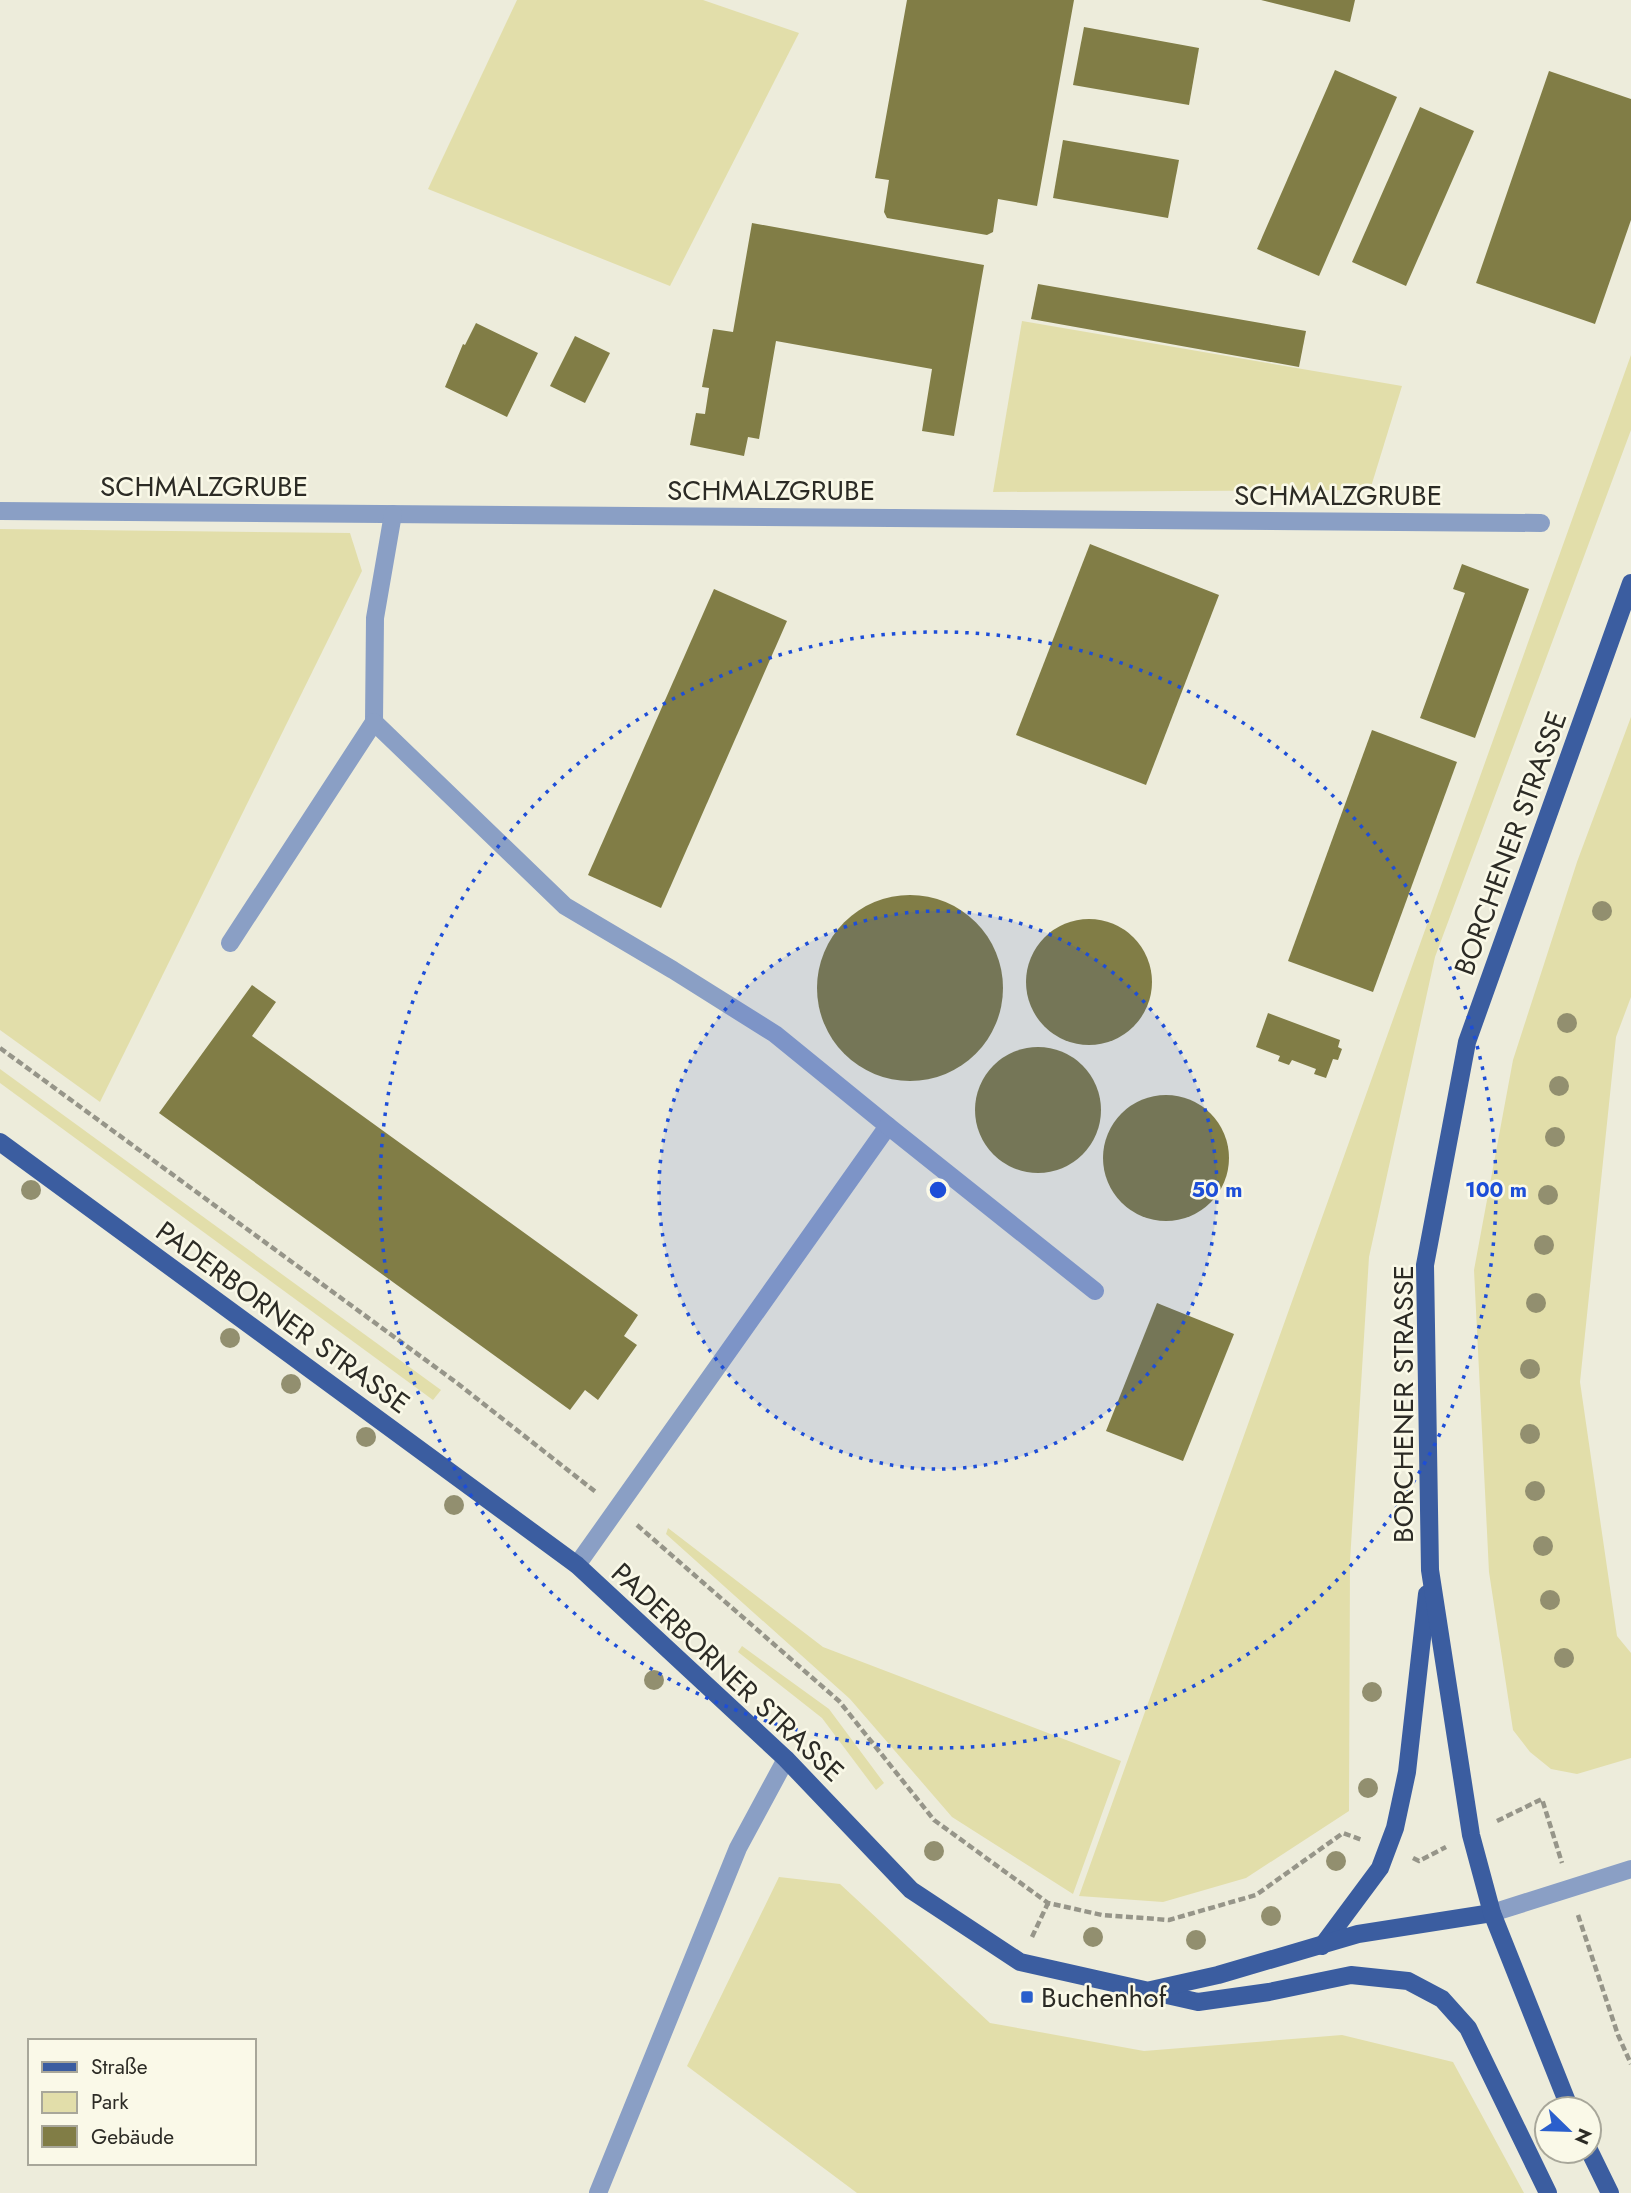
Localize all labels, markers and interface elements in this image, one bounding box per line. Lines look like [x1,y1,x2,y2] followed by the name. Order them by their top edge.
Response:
[100,466,308,507] street label: SCHMALZGRUBE
[667,470,875,511] street label: SCHMALZGRUBE
[1234,475,1442,516] street label: SCHMALZGRUBE
[1444,706,1577,981] street label: BORCHENER STRASSE
[1192,1175,1242,1205] text: 50 m
[1465,1175,1527,1205] text: 100 m
[926,1178,950,1202] centre of rings
[147,1211,418,1424] street label: PADERBORNER STRASSE
[1383,1265,1424,1543] street label: BORCHENER STRASSE
[602,1553,853,1791] street label: PADERBORNER STRASSE
[1041,1977,1168,2018] place label: Buchenhof
[1019,1989,1035,2005] marker: Buchenhof
[28,2039,256,2165] legend
[91,2052,148,2082] text: Straße
[91,2087,129,2117] text: Park
[1533,2095,1603,2165] north arrow
[91,2122,174,2152] text: Gebäude
[1568,2124,1599,2149] text: N

